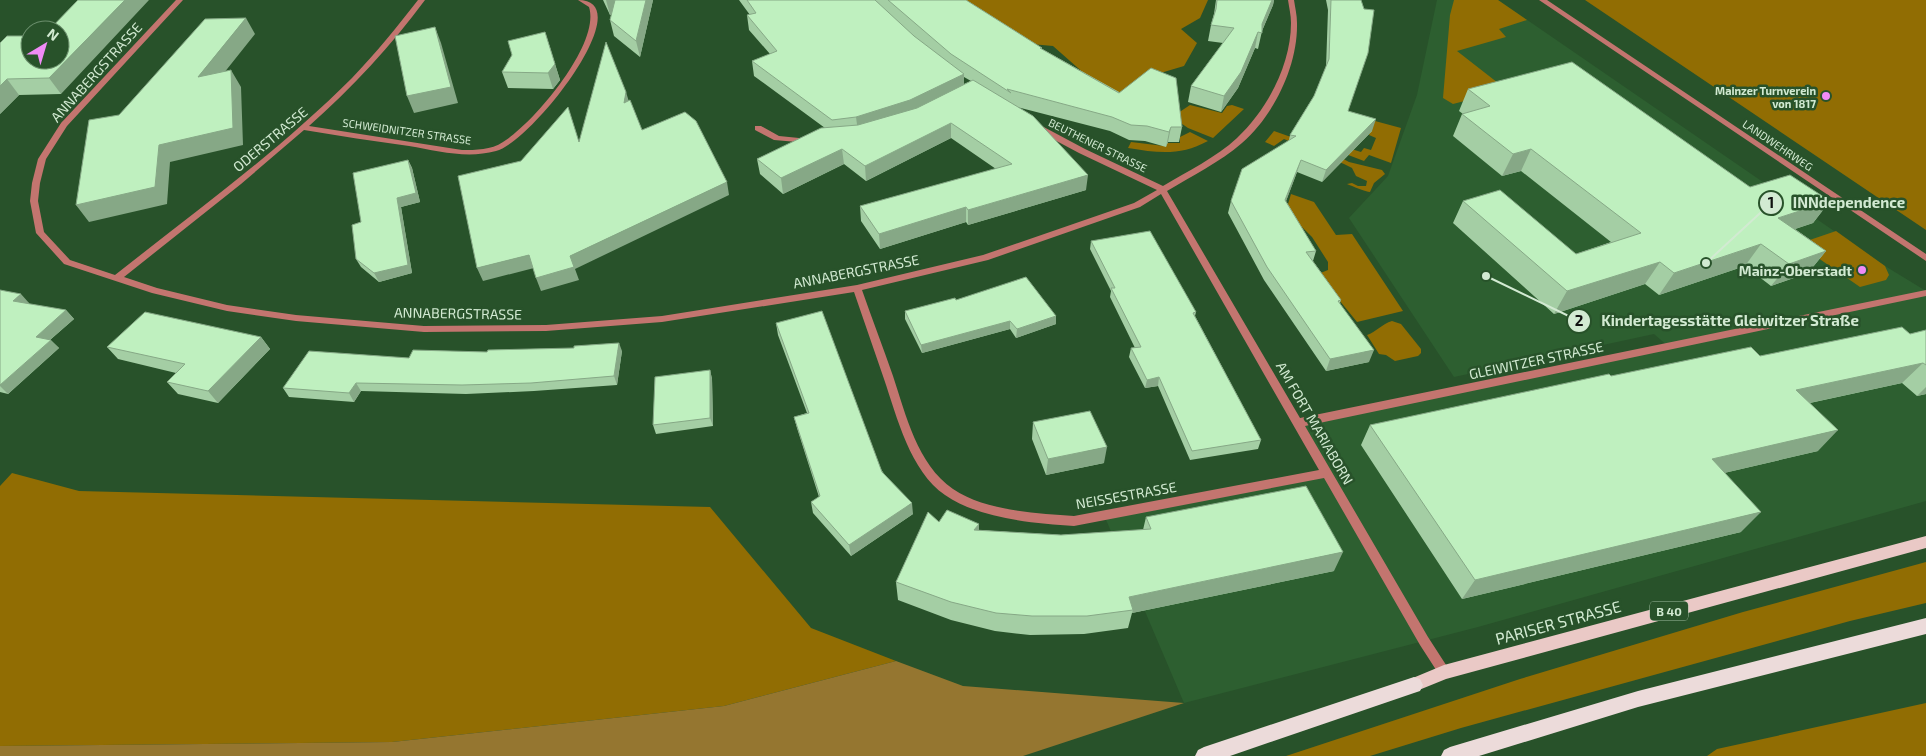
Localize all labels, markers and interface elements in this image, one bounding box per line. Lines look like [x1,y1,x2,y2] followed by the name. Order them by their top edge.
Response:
[47,19,145,125] street label: ANNABERGSTRASSE
[20,20,70,70] north arrow
[1715,84,1816,110] place label: Mainzer Turnverein von 1817
[1820,90,1832,102] marker: Mainzer Turnverein von 1817
[229,103,311,175] street label: ODERSTRASSE
[1047,115,1149,175] street label: BEUTHENER STRASSE
[342,116,472,146] street label: SCHWEIDNITZER STRASSE
[1740,117,1816,173] street label: LANDWEHRWEG
[1758,188,1916,218] callout: INNdependence
[1768,193,1774,211] text: 1
[1793,193,1905,211] text: INNdependence
[792,250,921,292] street label: ANNABERGSTRASSE
[1739,262,1852,279] place label: Mainz-Oberstadt
[1856,264,1868,276] marker: Mainz-Oberstadt
[394,303,522,323] street label: ANNABERGSTRASSE
[1566,306,1869,336] callout: Kindertagesstätte Gleiwitzer Straße
[1575,311,1584,329] text: 2
[1601,311,1859,329] text: Kindertagesstätte Gleiwitzer Straße
[1467,337,1605,383] street label: GLEIWITZER STRASSE
[1273,359,1357,487] street label: AM FORT MARIABORN
[1074,478,1178,512] street label: NEISSESTRASSE
[1493,596,1623,648] street label: PARISER STRASSE
[1650,602,1688,620] road number: B 40

